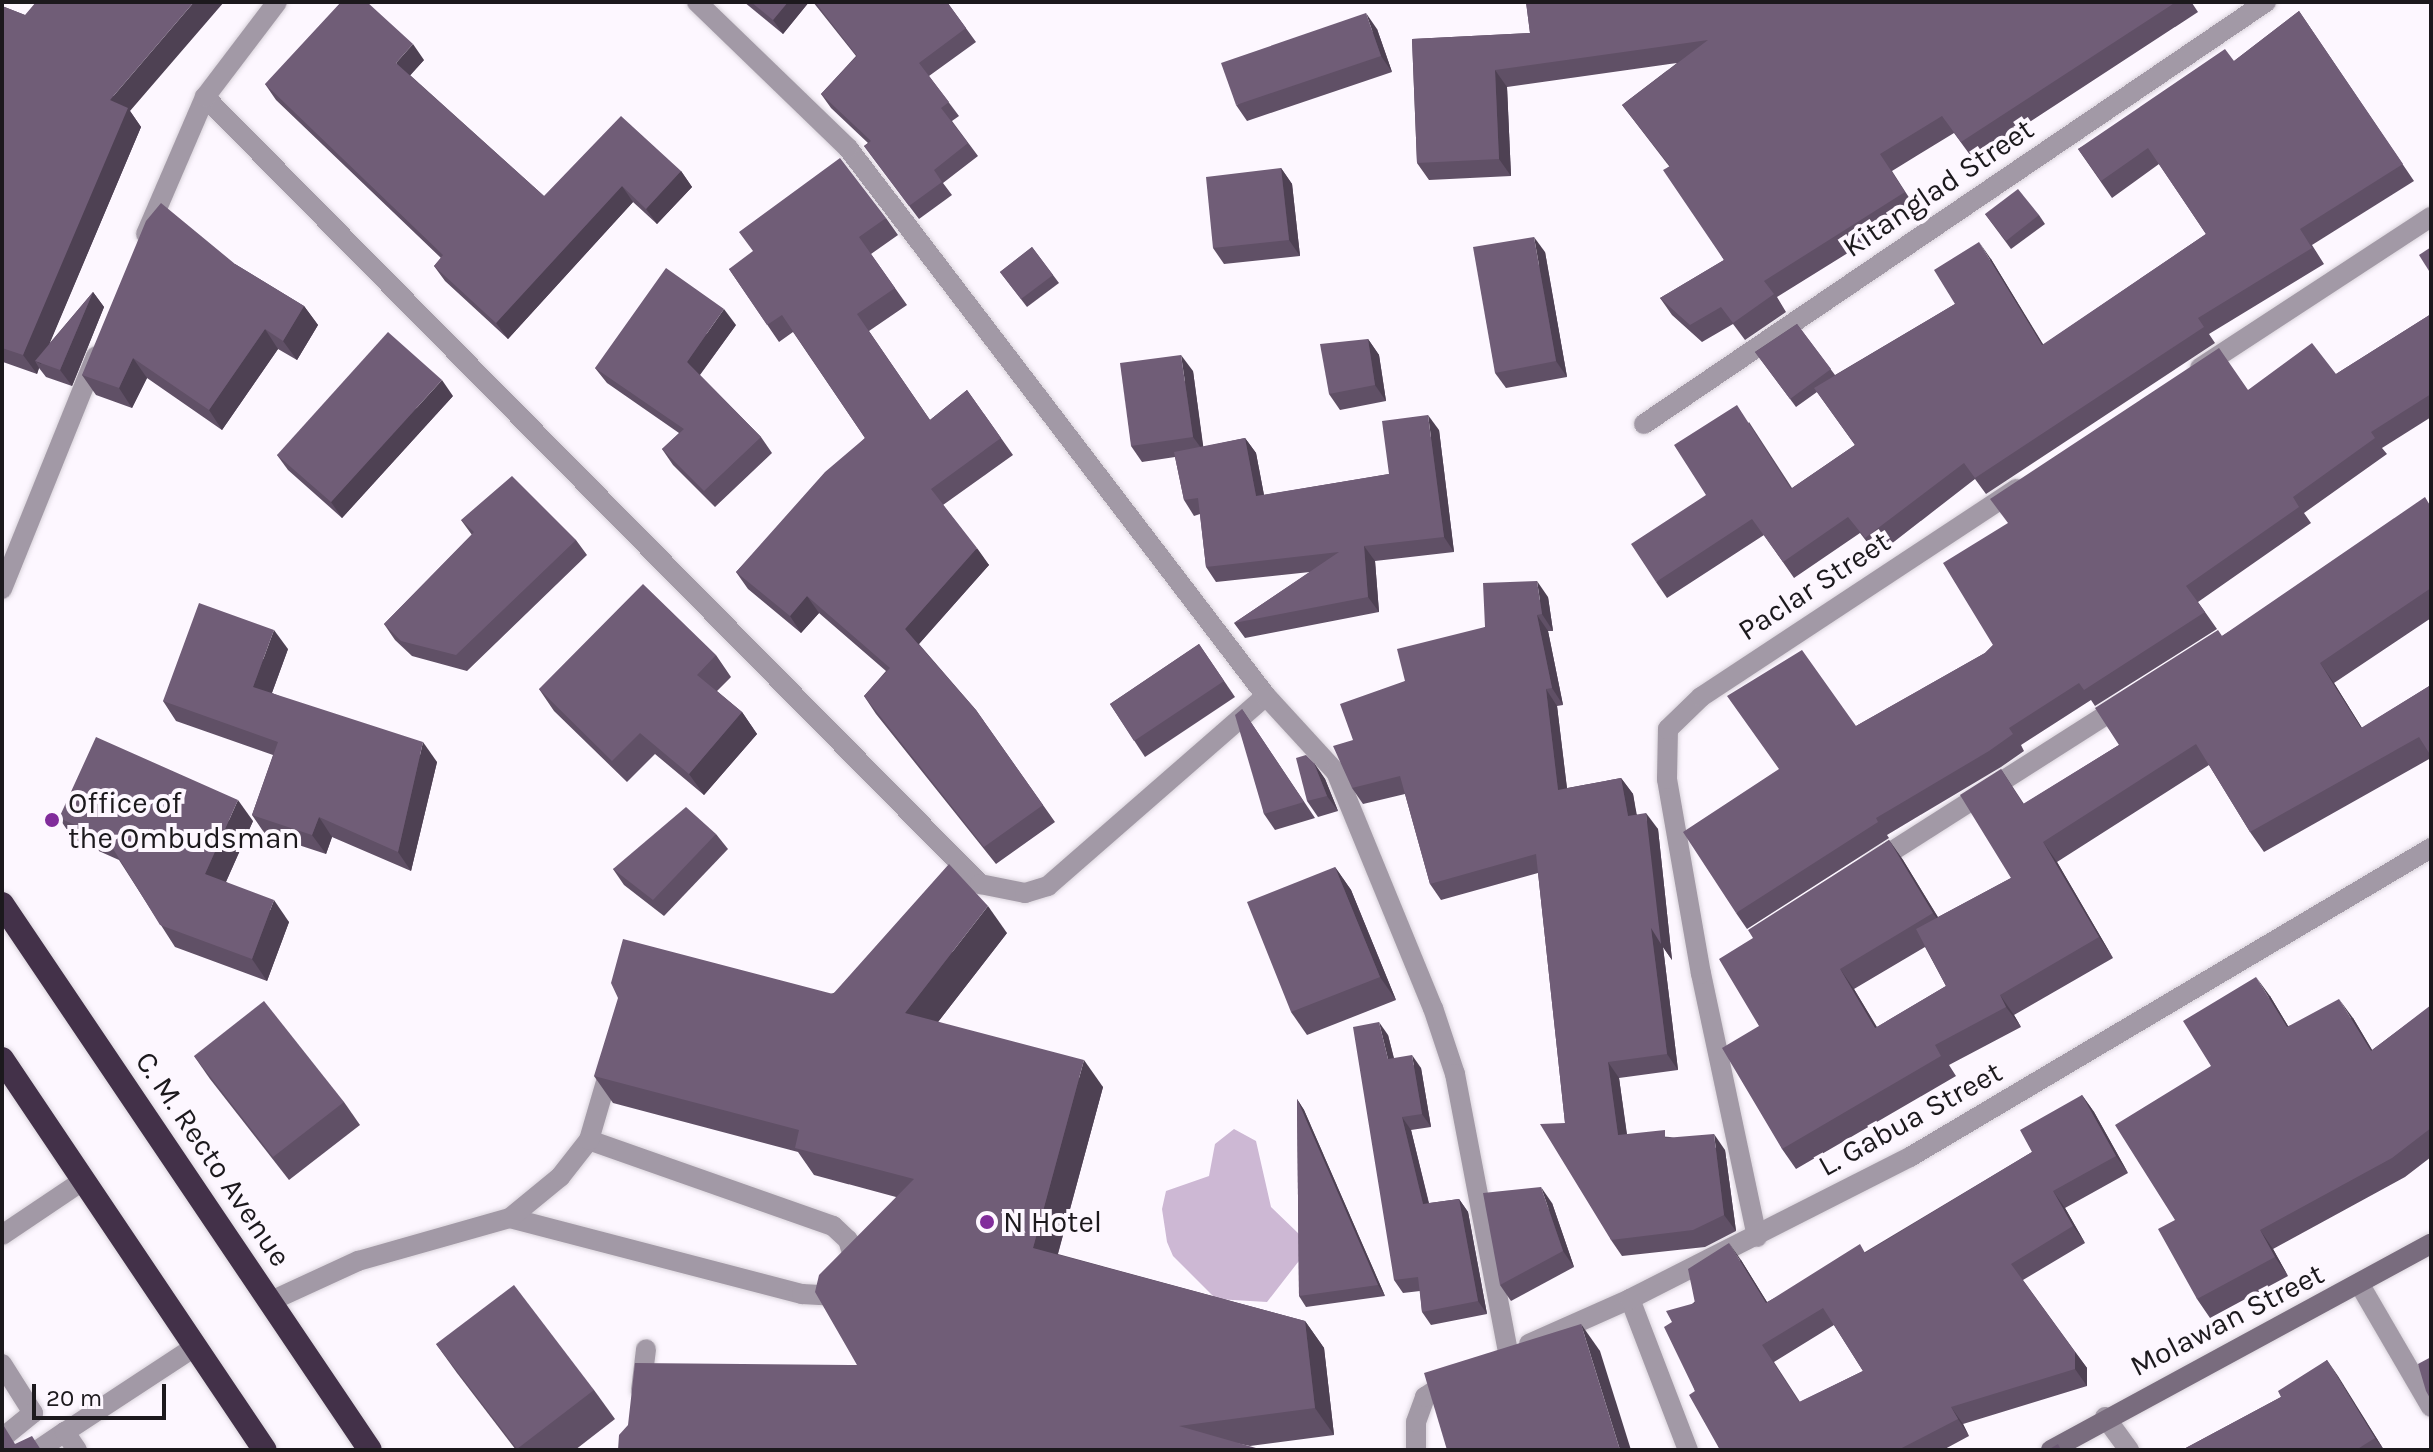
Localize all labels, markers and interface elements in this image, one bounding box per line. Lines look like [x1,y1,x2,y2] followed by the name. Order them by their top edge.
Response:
[1836,111,2040,265] street label: Kitanglad Street
[1731,524,1897,648] street label: Paclar Street
[68,785,300,856] place label: Office of the Ombudsman
[43,811,61,829] marker: Office of the Ombudsman
[128,1045,298,1273] street label: C. M. Recto Avenue
[1812,1054,2008,1184] street label: L. Gabua Street
[1003,1204,1102,1240] place label: N Hotel
[978,1213,996,1231] marker: N Hotel
[2124,1256,2330,1384] street label: Molawan Street
[36,1368,170,1418] scale bar
[46,1384,102,1412] text: 20 m

